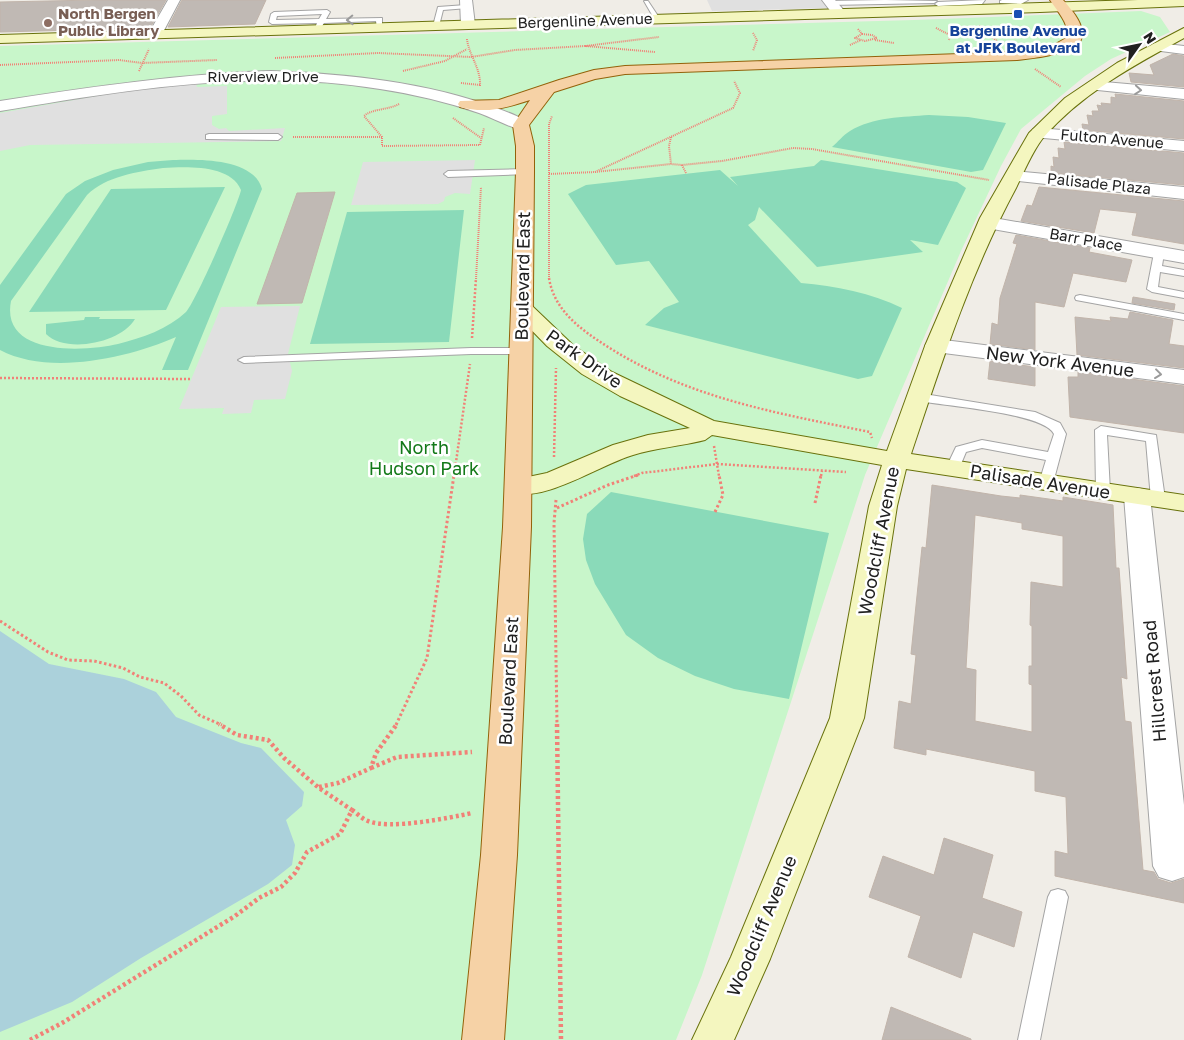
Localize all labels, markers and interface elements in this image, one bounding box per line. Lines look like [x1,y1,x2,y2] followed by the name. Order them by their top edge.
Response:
[58,4,159,39] place label: North Bergen Public Library
[1012,8,1024,20] marker: Bergenline Avenue at JFK Boulevard
[517,9,653,31] street label: Bergenline Avenue
[346,15,354,26] one-way arrow
[42,17,54,29] marker: North Bergen Public Library
[1114,20,1164,70] north arrow
[949,21,1087,56] place label: Bergenline Avenue at JFK Boulevard
[1140,29,1160,47] text: N
[207,67,319,85] street label: Riverview Drive
[1135,84,1143,95] one-way arrow
[1060,125,1165,152] street label: Fulton Avenue
[1046,169,1152,197] street label: Palisade Plaza
[510,211,534,341] street label: Boulevard East
[1048,224,1124,254] street label: Barr Place
[542,324,627,392] street label: Park Drive
[985,341,1135,381] street label: New York Avenue
[1155,368,1163,379] one-way arrow
[369,436,479,479] park label: North Hudson Park
[968,459,1112,503] street label: Palisade Avenue
[853,465,903,617] street label: Woodcliff Avenue
[494,616,522,746] street label: Boulevard East
[1138,619,1170,743] street label: Hillcrest Road
[721,852,801,999] street label: Woodcliff Avenue

